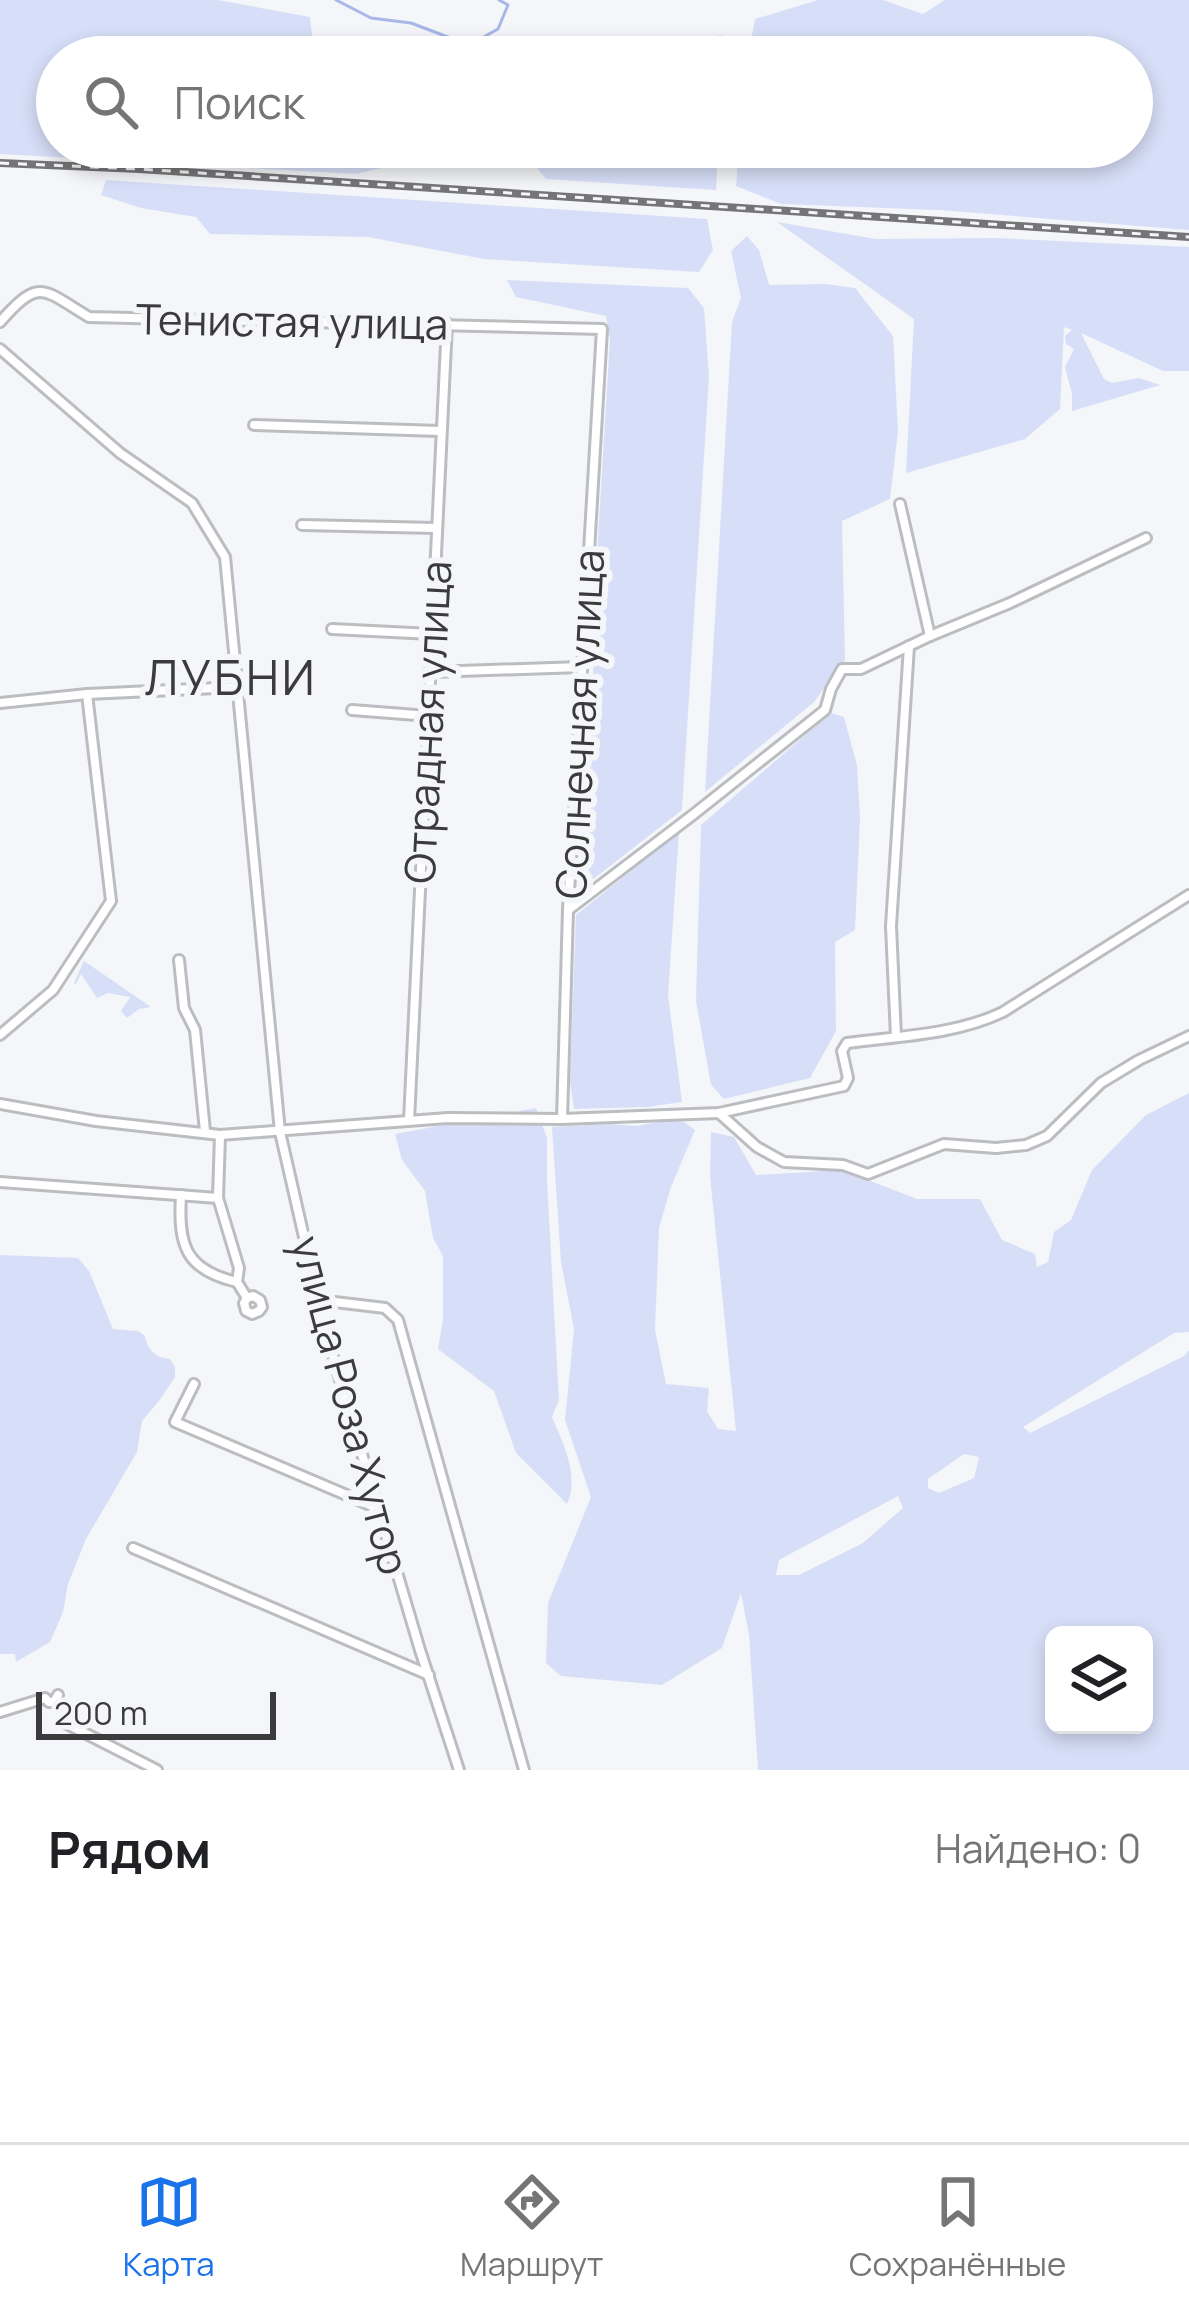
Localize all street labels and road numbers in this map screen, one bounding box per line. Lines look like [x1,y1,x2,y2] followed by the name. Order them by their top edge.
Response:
[135,289,449,353] street label: Тенистая улица
[541,548,617,900] street label: Солнечная улица
[390,559,464,885] street label: Отрадная улица
[278,1229,424,1581] street label: улица Роза Хутор

